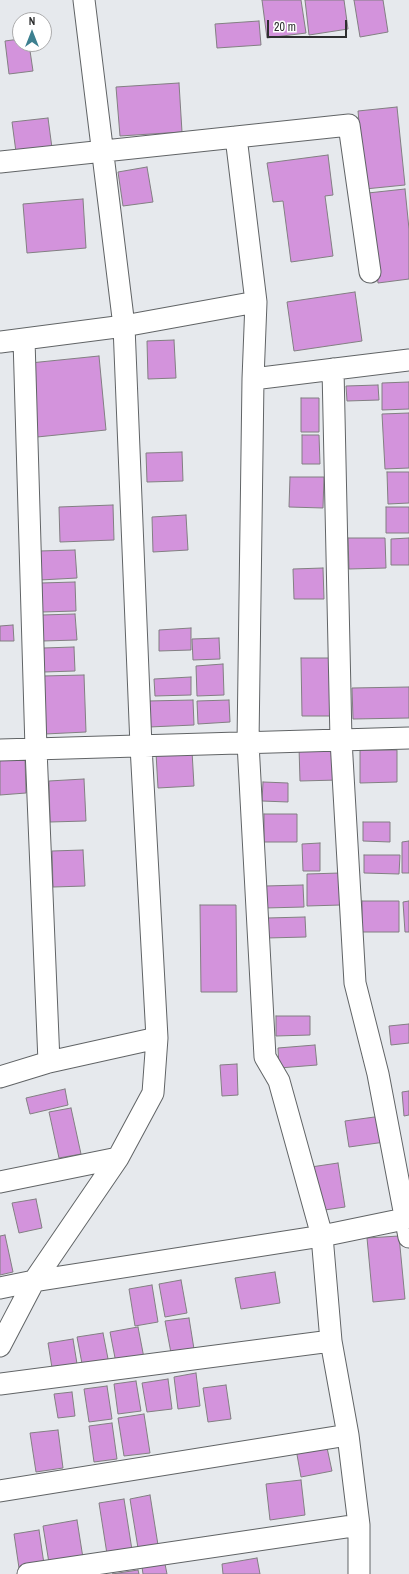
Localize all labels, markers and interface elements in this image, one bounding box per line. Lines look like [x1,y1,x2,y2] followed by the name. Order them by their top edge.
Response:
[12,12,52,52] north arrow
[269,12,349,38] scale bar
[29,14,35,28] text: N
[274,19,296,35] text: 20 m

